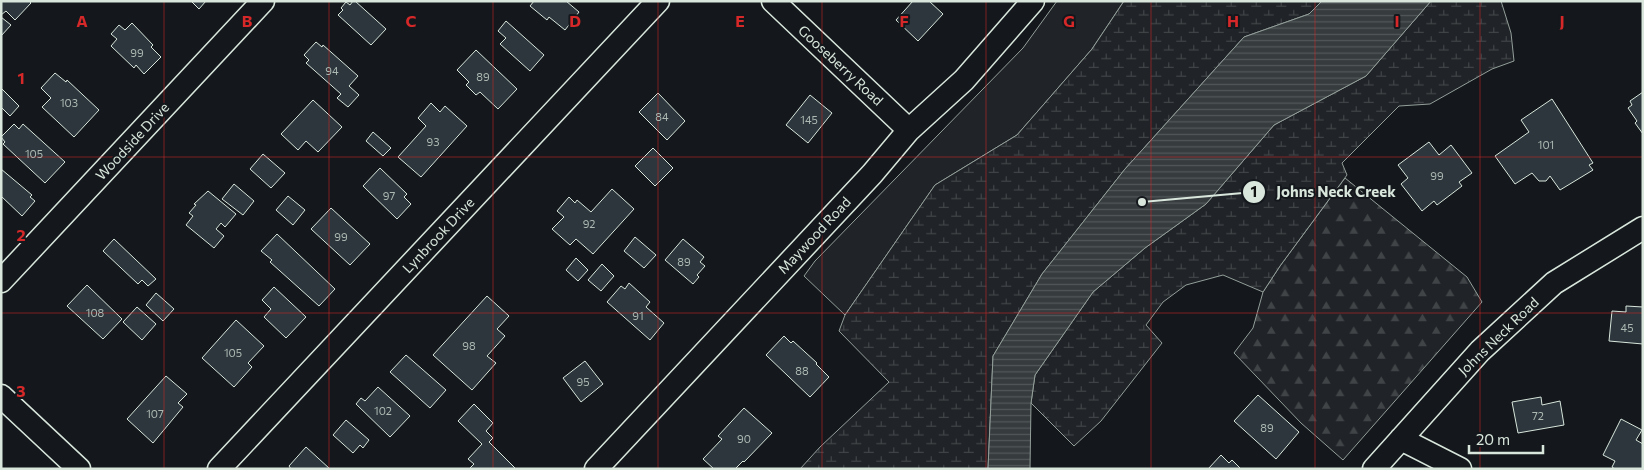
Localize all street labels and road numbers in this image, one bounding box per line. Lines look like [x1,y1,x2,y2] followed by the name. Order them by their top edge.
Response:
[795,21,887,109] street label: Gooseberry Road
[92,99,172,183] street label: Woodside Drive
[774,193,854,277] street label: Maywood Road
[399,194,477,276] street label: Lynbrook Drive
[1454,293,1542,379] street label: Johns Neck Road

